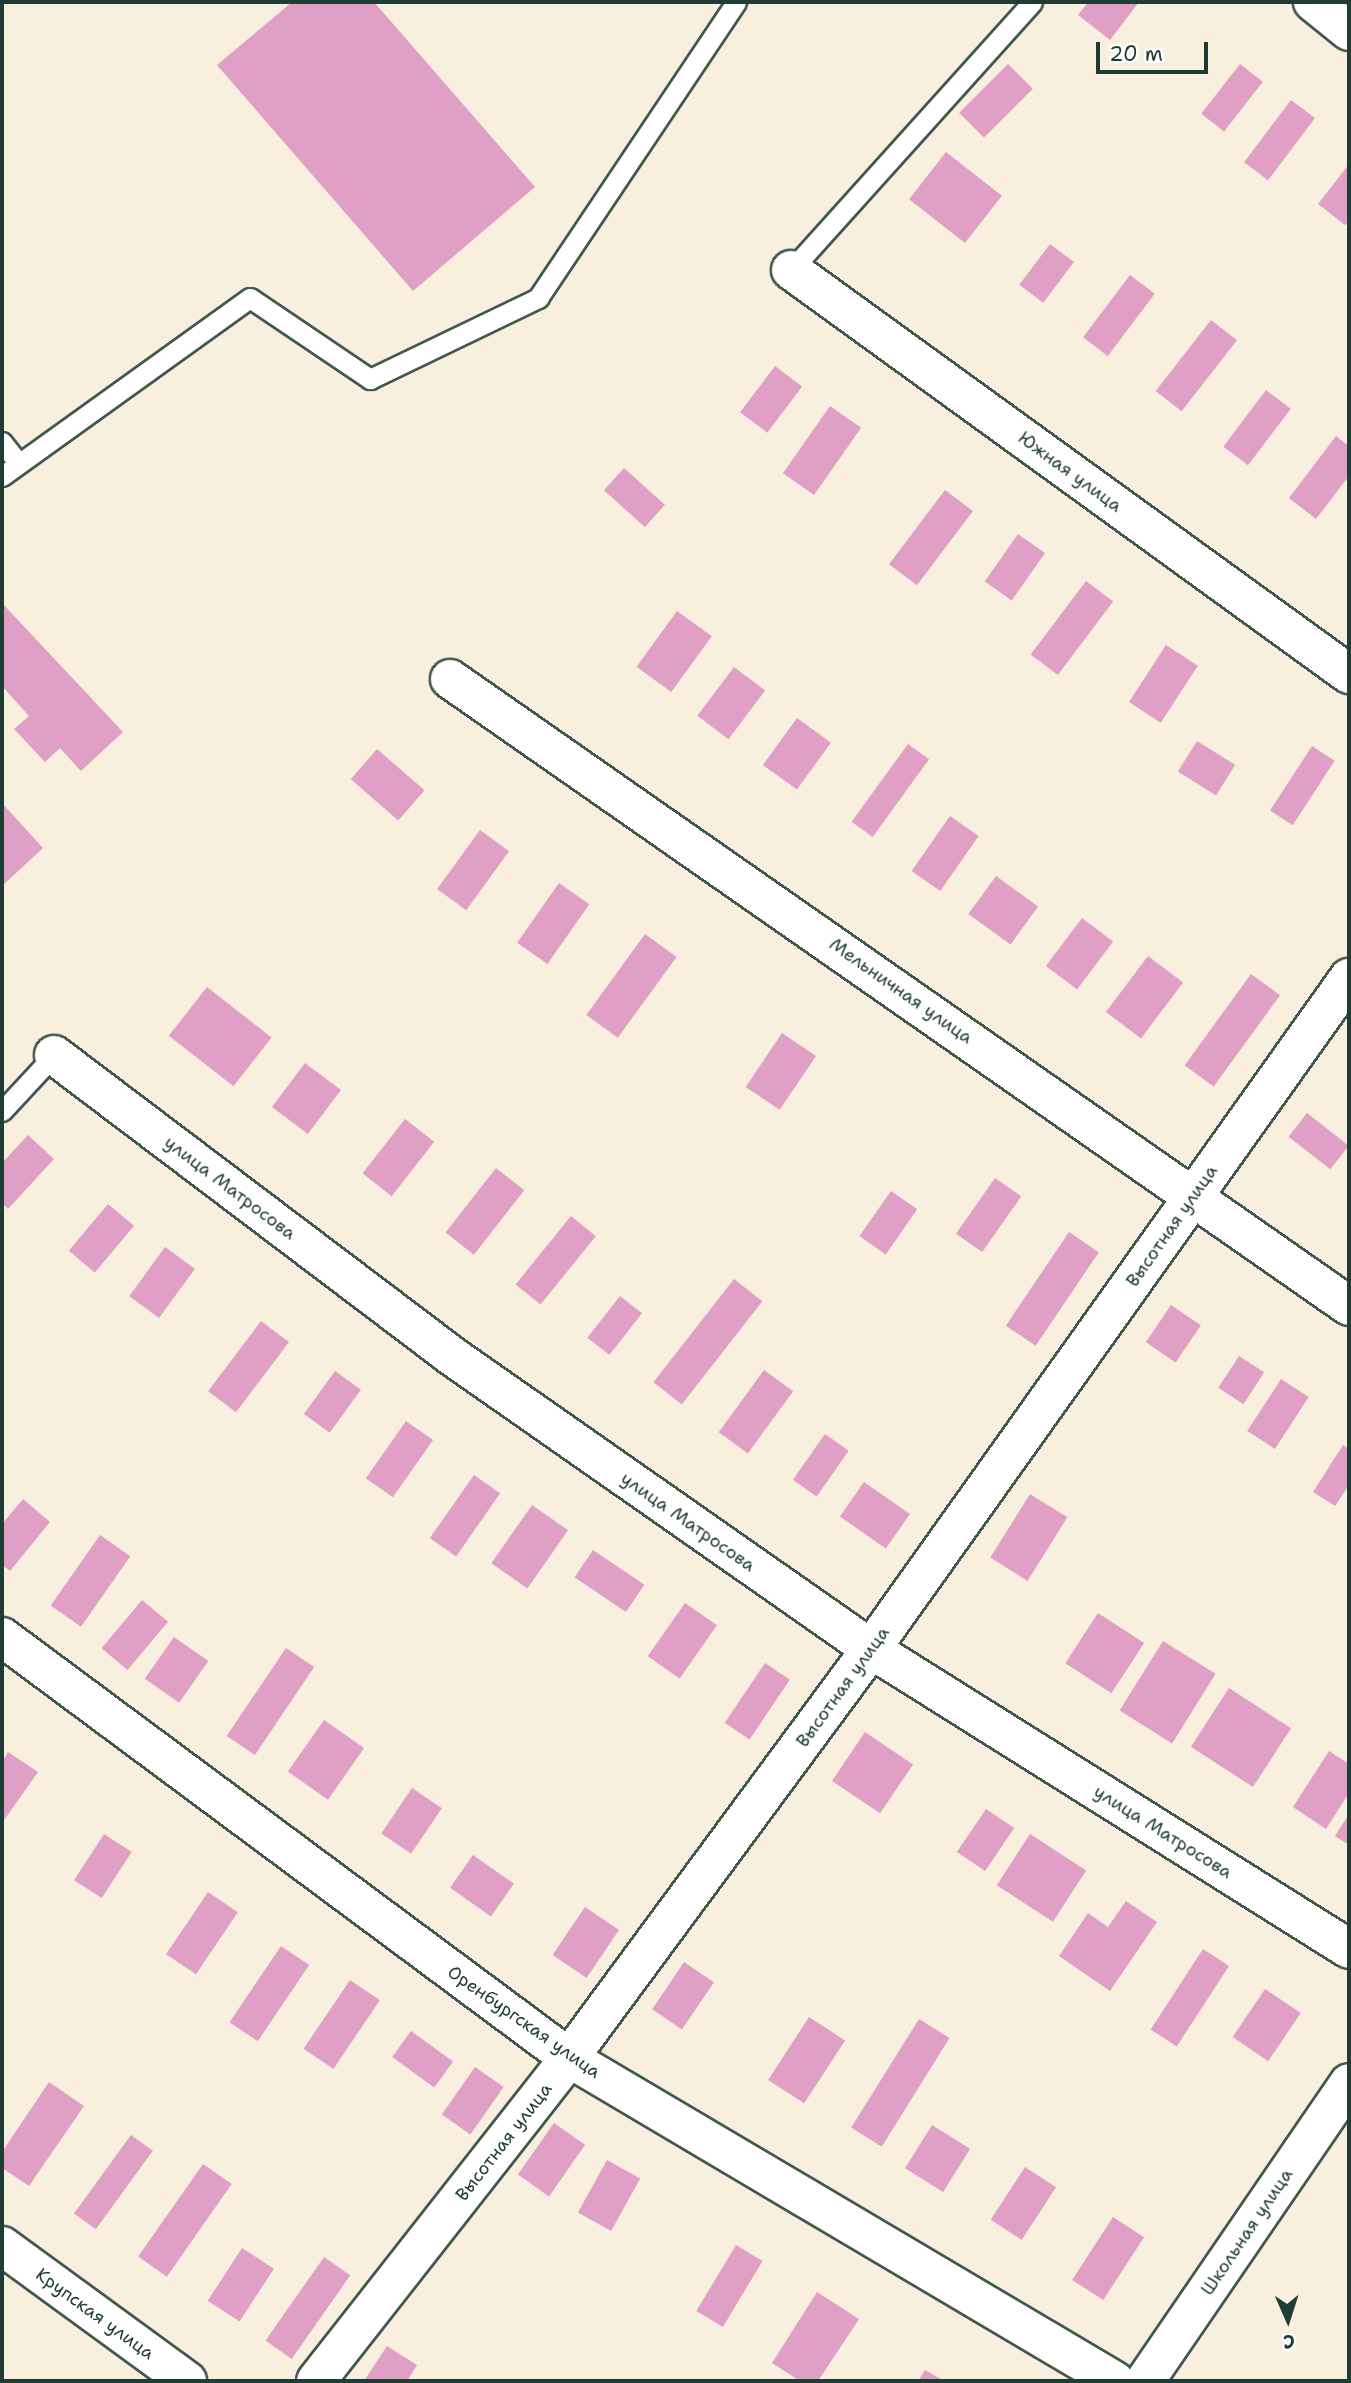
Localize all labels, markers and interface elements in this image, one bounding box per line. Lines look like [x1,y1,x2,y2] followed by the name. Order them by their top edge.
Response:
[1099,28,1211,72] scale bar
[1109,40,1163,68] text: 20 m
[1014,427,1126,517] street label: Южная улица
[825,933,977,1049] street label: Мельничная улица
[160,1132,300,1244] street label: улица Матросова
[1122,1161,1222,1291] street label: Высотная улица
[617,1468,759,1576] street label: улица Матросова
[792,1622,894,1752] street label: Высотная улица
[1090,1781,1236,1883] street label: улица Матросова
[443,1961,605,2083] street label: Оренбургская улица
[451,2079,557,2205] street label: Высотная улица
[1197,2165,1297,2299] street label: Школьная улица
[32,2264,158,2364] street label: Крупская улица
[1253,2285,1323,2355] north arrow
[1283,2329,1296,2354] text: С

